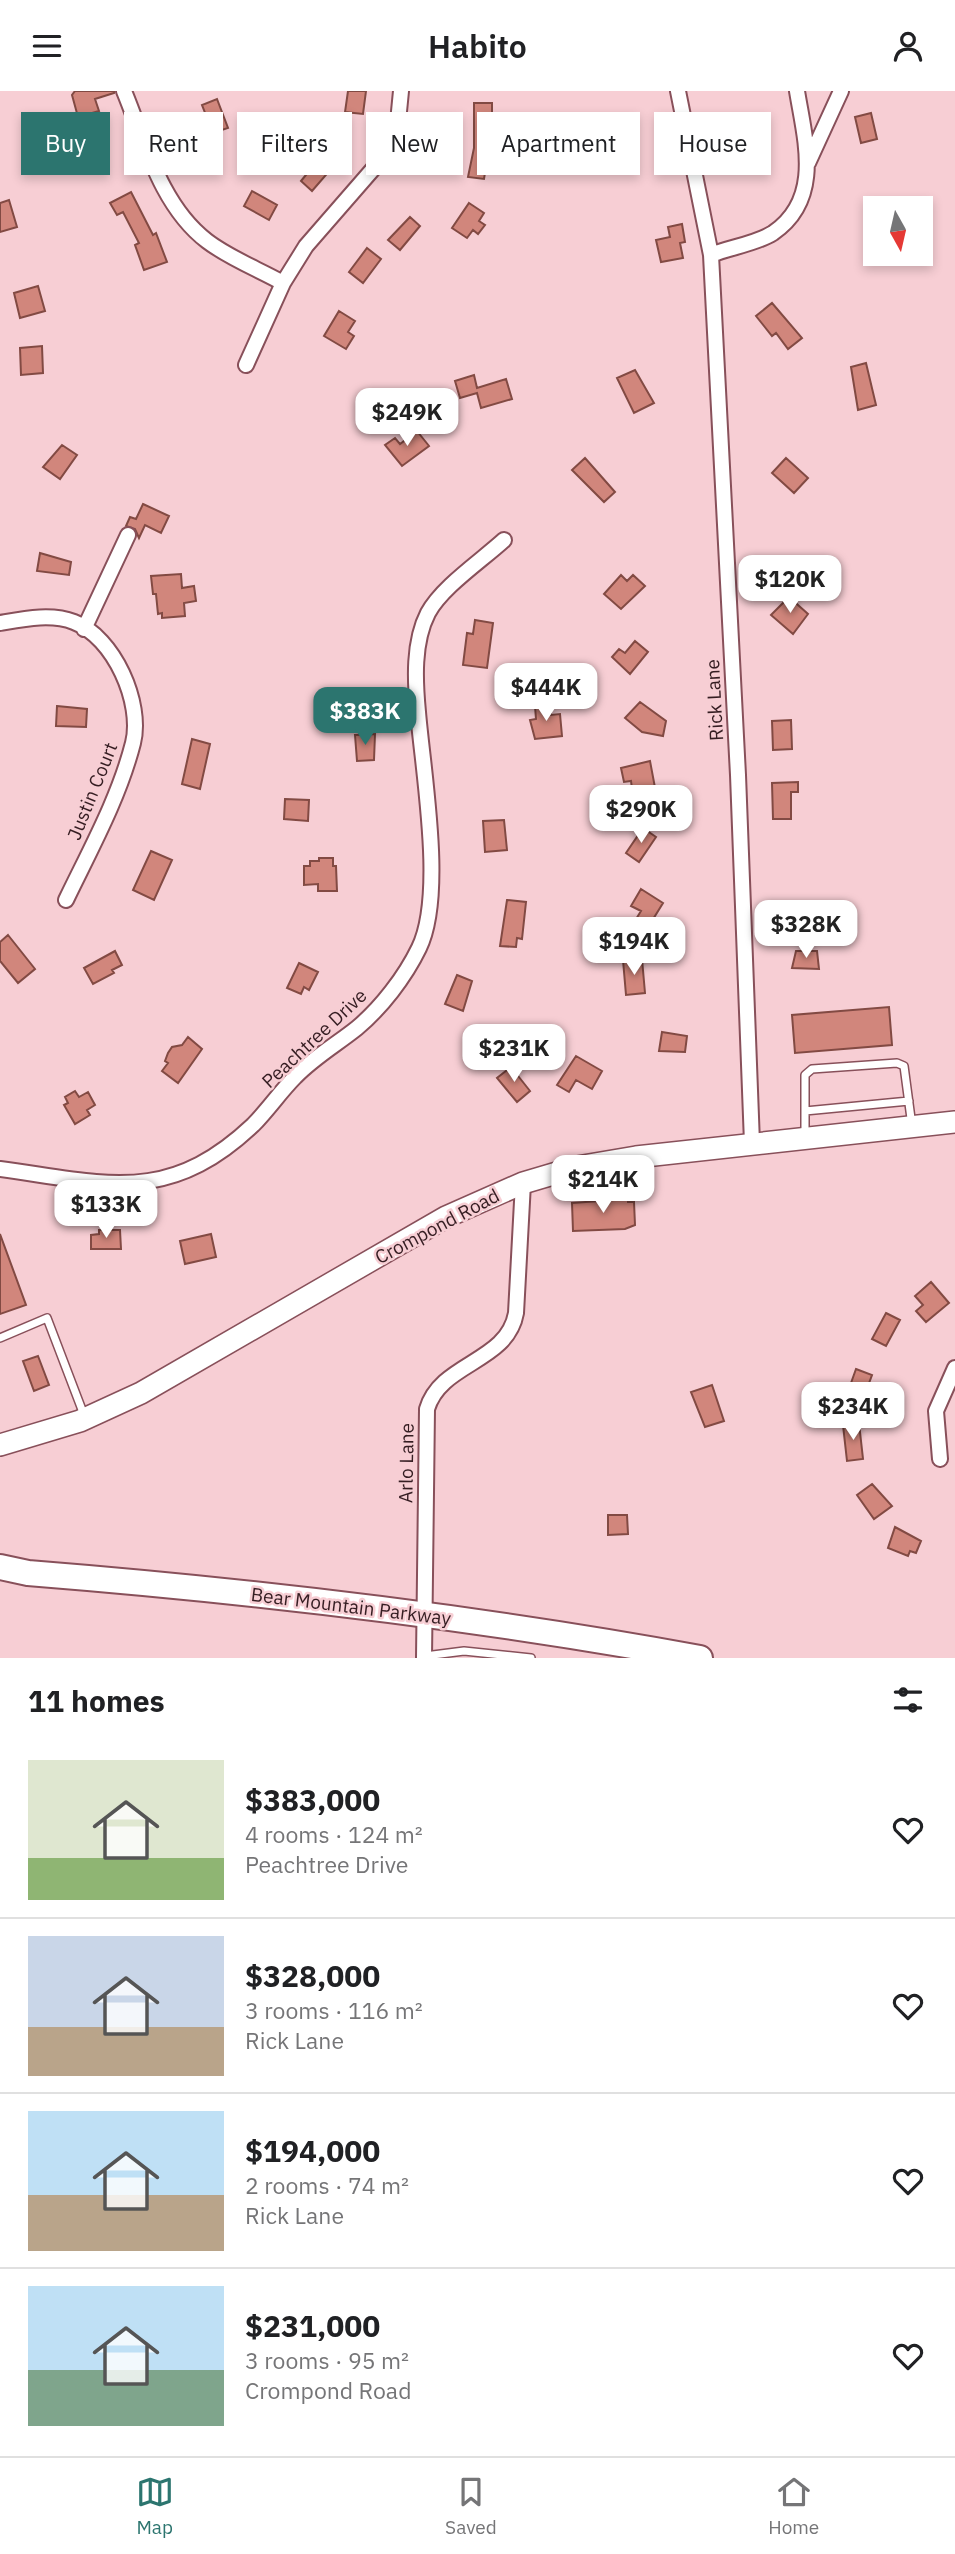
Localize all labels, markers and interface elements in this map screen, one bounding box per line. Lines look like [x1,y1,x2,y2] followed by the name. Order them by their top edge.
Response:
[428,25,527,67] text: Habito
[28,27,66,65] icon: menu
[889,27,927,65] icon: person
[21,112,110,175] chip: Buy
[124,112,223,175] chip: Rent
[237,112,352,175] chip: Filters
[366,112,463,175] chip: New
[477,112,640,175] chip: Apartment
[654,112,771,175] chip: House
[863,196,933,266] north arrow
[863,196,933,266] map controls
[358,389,456,448] pin: $249K
[371,396,443,426] text: $249K
[741,555,839,615] pin: $120K
[754,563,826,593] text: $120K
[700,659,728,741] street label: Rick Lane
[497,663,595,723] pin: $444K
[510,671,582,701] text: $444K
[316,687,414,747] pin: $383K
[329,695,401,725] text: $383K
[62,739,122,843] street label: Justin Court
[592,785,690,845] pin: $290K
[605,793,677,823] text: $290K
[757,901,855,960] pin: $328K
[770,908,842,938] text: $328K
[585,917,683,977] pin: $194K
[598,925,670,955] text: $194K
[256,983,372,1093] street label: Peachtree Drive
[465,1025,563,1084] pin: $231K
[478,1032,550,1062] text: $231K
[554,1155,652,1215] pin: $214K
[567,1163,639,1193] text: $214K
[57,1181,155,1240] pin: $133K
[371,1183,503,1269] street label: Crompond Road
[70,1188,142,1218] text: $133K
[804,1383,902,1442] pin: $234K
[817,1390,889,1420] text: $234K
[393,1423,419,1503] street label: Arlo Lane
[250,1582,453,1630] street label: Bear Mountain Parkway
[28,1681,165,1720] text: 11 homes
[889,1681,927,1719] icon: filters
[245,1780,380,1819] text: $383,000
[84,1788,168,1872] icon: home
[889,1811,927,1849] icon: heart
[245,1819,423,1849] text: 4 rooms · 124 m²
[245,1849,408,1879] text: Peachtree Drive
[245,1956,380,1995] text: $328,000
[84,1964,168,2048] icon: home
[889,1987,927,2025] icon: heart
[245,1995,423,2025] text: 3 rooms · 116 m²
[245,2025,344,2055] text: Rick Lane
[245,2131,380,2170] text: $194,000
[84,2139,168,2223] icon: home
[889,2162,927,2200] icon: heart
[245,2170,409,2200] text: 2 rooms · 74 m²
[245,2200,344,2230] text: Rick Lane
[245,2306,380,2345] text: $231,000
[84,2314,168,2398] icon: home
[889,2337,927,2375] icon: heart
[245,2345,409,2375] text: 3 rooms · 95 m²
[245,2375,412,2405] text: Crompond Road
[136,2473,174,2539] tab: Map
[445,2473,497,2539] tab: Saved
[768,2473,819,2539] tab: Home

